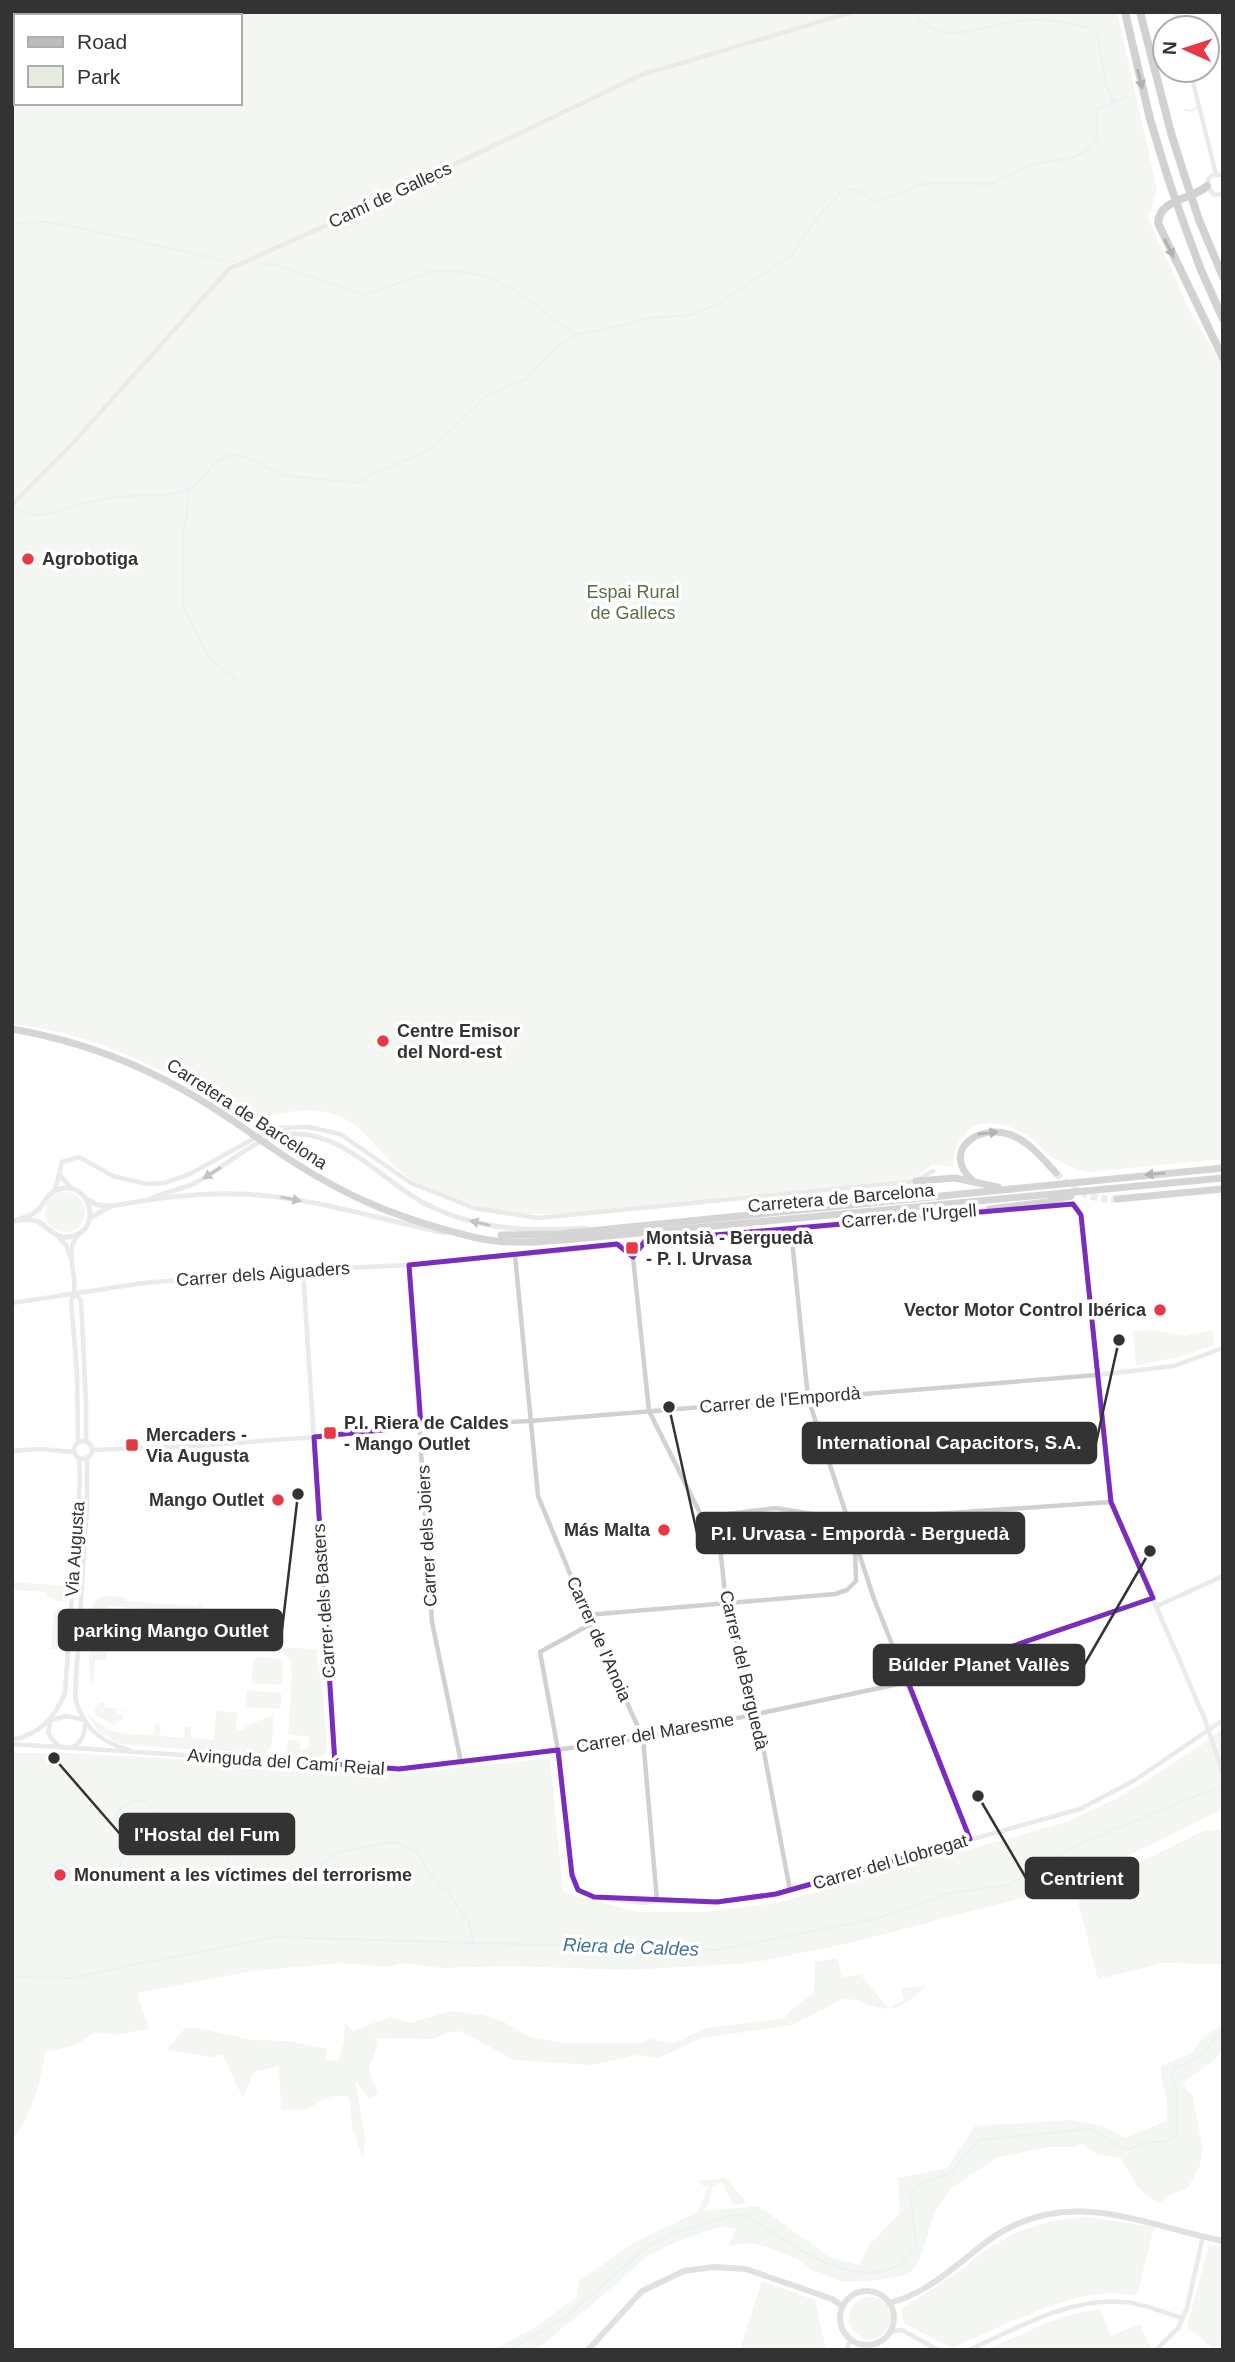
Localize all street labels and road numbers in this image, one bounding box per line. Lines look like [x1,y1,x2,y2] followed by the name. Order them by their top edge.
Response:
[325,158,455,232] street label: Camí de Gallecs
[163,1055,332,1174] street label: Carretera de Barcelona
[747,1180,936,1216] street label: Carretera de Barcelona
[841,1200,977,1232] street label: Carrer de l'Urgell
[175,1258,351,1290] street label: Carrer dels Aiguaders
[699,1383,862,1417] street label: Carrer de l'Empordà
[413,1465,441,1607] street label: Carrer dels Joiers
[62,1500,88,1597] street label: Via Augusta
[309,1523,339,1679] street label: Carrer dels Basters
[563,1573,636,1705] street label: Carrer de l'Anoia
[716,1588,772,1753] street label: Carrer del Berguedà
[574,1709,736,1757] street label: Carrer del Maresme
[187,1745,385,1779] street label: Avinguda del Camí Reial
[810,1830,970,1894] street label: Carrer del Llobregat

